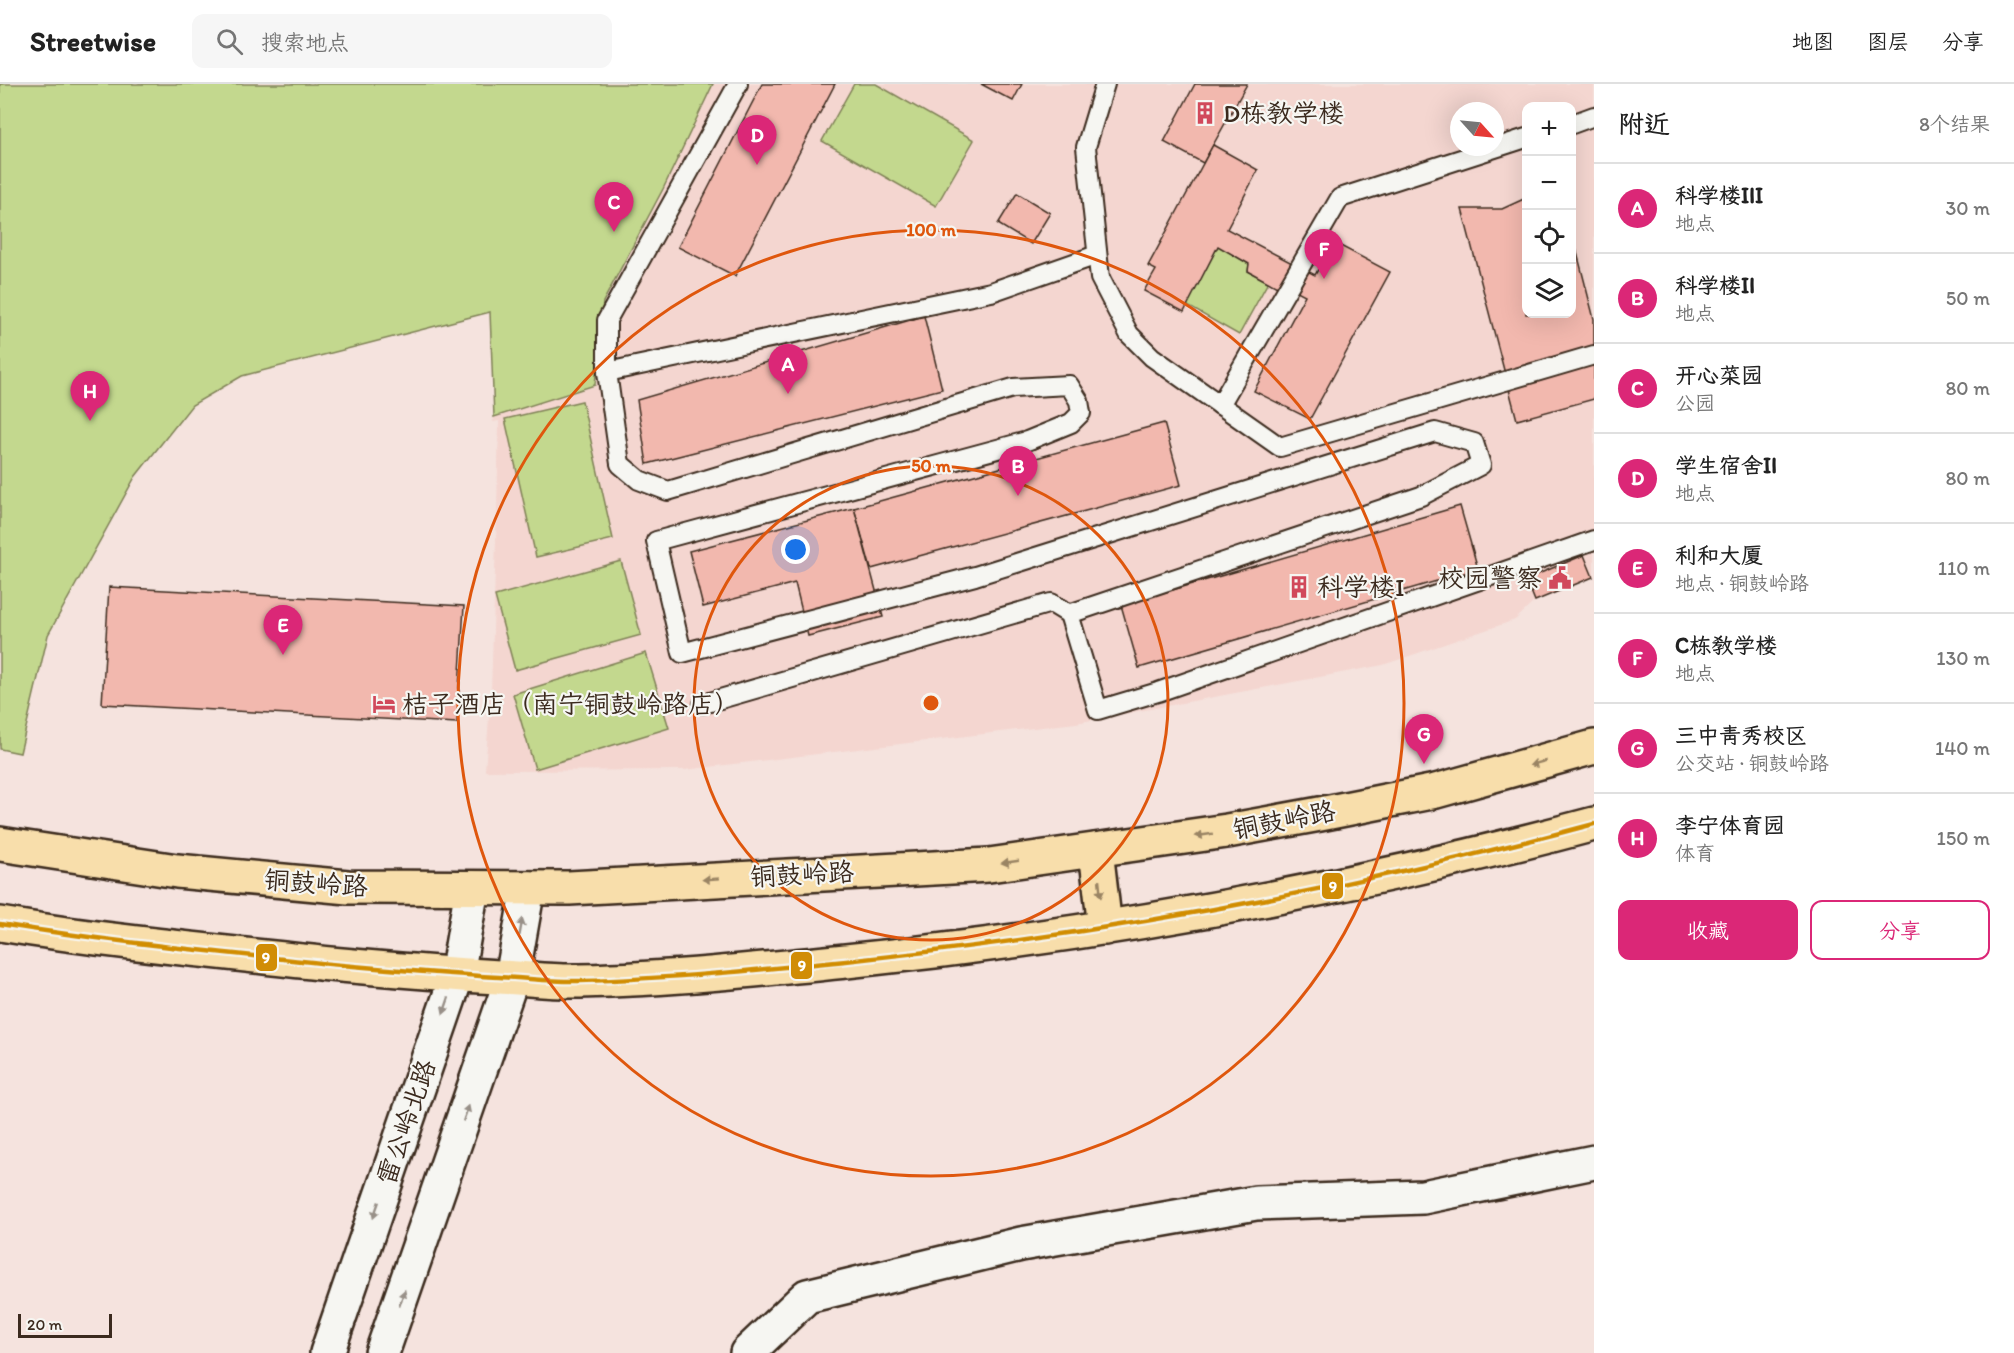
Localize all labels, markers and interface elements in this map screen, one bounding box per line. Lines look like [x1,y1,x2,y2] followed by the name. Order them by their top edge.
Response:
[192,14,612,68] search box
[30,24,156,58] text: Streetwise
[213,25,246,58] icon: search
[261,29,349,56] text: 搜索地点
[1792,29,1834,54] text: 地图
[1867,29,1909,54] text: 图层
[1942,29,1984,54] text: 分享
[1223,97,1344,129] place label: D栋教学楼
[1192,100,1218,126] building icon: D栋教学楼
[1450,102,1504,156] north arrow
[1522,102,1576,318] map controls
[1522,102,1576,156] button: +
[1618,108,1670,140] text: 附近
[1919,112,1990,136] text: 8个结果
[738,116,777,165] pin: D
[1522,156,1576,210] button: −
[594,182,634,232] pin: C
[1675,182,1763,209] text: 科学楼III
[1631,196,1644,220] text: A
[1945,196,1990,220] text: 30 m
[1522,210,1576,264] button: locate
[1675,211,1715,235] text: 地点
[906,219,957,241] text: 100 m
[1304,230,1344,279] pin: F
[1522,264,1576,318] button: layers
[1675,272,1755,299] text: 科学楼II
[1631,286,1644,310] text: B
[1946,286,1990,310] text: 50 m
[1675,301,1715,325] text: 地点
[768,344,808,394] pin: A
[1675,362,1763,389] text: 开心菜园
[70,372,110,421] pin: H
[1631,376,1644,400] text: C
[1945,376,1990,400] text: 80 m
[1675,391,1715,415] text: 公园
[998,446,1038,496] pin: B
[1675,452,1777,479] text: 学生宿舍II
[911,455,952,477] text: 50 m
[1631,466,1644,490] text: D
[1945,466,1990,490] text: 80 m
[1675,481,1715,505] text: 地点
[781,535,810,564] your location
[1675,542,1763,569] text: 利和大厦
[1632,556,1643,580] text: E
[1938,556,1990,580] text: 110 m
[1438,562,1542,594] place label: 校园警察
[1547,565,1573,591] public building icon: 校园警察
[1317,571,1405,603] place label: 科学楼I
[1675,571,1809,595] text: 地点 · 铜鼓岭路
[1286,574,1312,600] building icon: 科学楼I
[264,606,302,655] pin: E
[1675,632,1777,659] text: C栋教学楼
[1632,646,1643,670] text: F
[1936,646,1990,670] text: 130 m
[1675,661,1715,685] text: 地点
[402,688,740,720] place label: 桔子酒店（南宁铜鼓岭路店）
[371,691,397,717] hotel icon: 桔子酒店（南宁铜鼓岭路店）
[921,693,941,713] centre of rings
[1404,714,1444,764] pin: G
[1675,722,1807,749] text: 三中青秀校区
[1631,736,1644,760] text: G
[1935,736,1990,760] text: 140 m
[1675,751,1829,775] text: 公交站 · 铜鼓岭路
[1529,759,1547,768] one-way arrow
[1230,794,1338,846] street label: 铜鼓岭路
[1675,812,1785,839] text: 李宁体育园
[1631,826,1644,850] text: H
[1937,826,1990,850] text: 150 m
[1194,830,1213,839] one-way arrow
[1675,841,1715,865] text: 体育
[749,855,855,893] street label: 铜鼓岭路
[1001,857,1020,866] one-way arrow
[263,863,369,903] street label: 铜鼓岭路
[1321,872,1344,900] line badge: 9
[701,875,720,884] one-way arrow
[1329,877,1337,896] text: 9
[1096,879,1105,898] one-way arrow
[1618,900,1798,960] button: 收藏
[1810,900,1990,960] button: 分享
[517,917,526,936] one-way arrow
[255,943,278,972] line badge: 9
[262,948,270,967] text: 9
[790,951,813,980] line badge: 9
[798,956,806,975] text: 9
[441,997,451,1015] one-way arrow
[370,1055,442,1189] street label: 雷公岭北路
[461,1104,471,1122] one-way arrow
[370,1201,380,1219] one-way arrow
[397,1289,407,1307] one-way arrow
[18,1311,112,1338] scale bar
[27,1315,62,1334] text: 20 m

